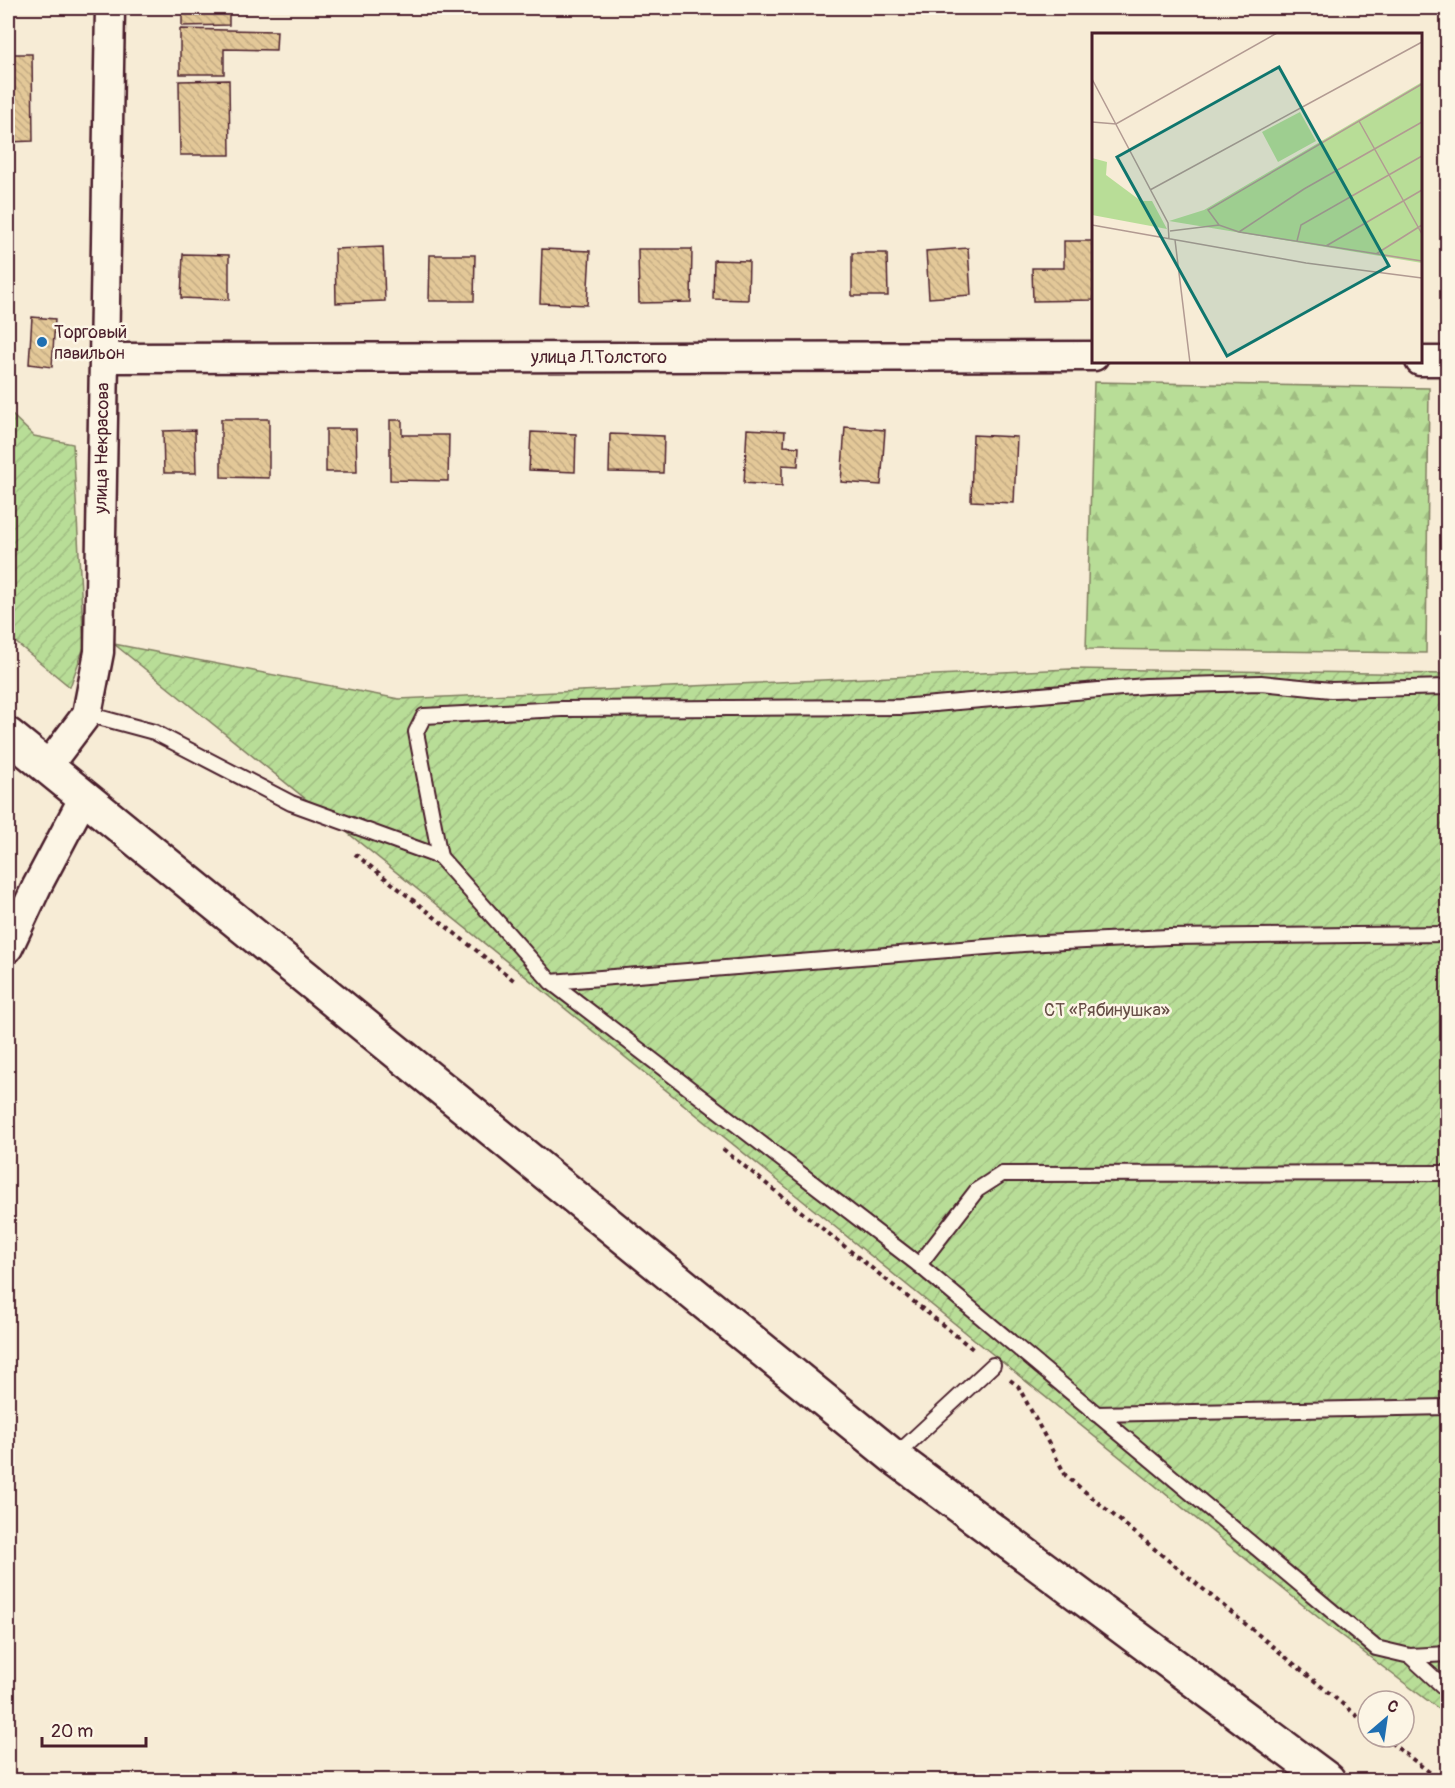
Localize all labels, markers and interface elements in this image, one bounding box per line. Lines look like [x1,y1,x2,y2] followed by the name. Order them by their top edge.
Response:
[1092,33,1422,363] inset map
[54,321,127,365] place label: Торговый павильон
[35,335,49,349] marker: Торговый павильон
[530,346,667,369] street label: улица Л.Толстого
[89,382,115,515] street label: улица Некрасова
[1044,999,1170,1022] park label: СТ «Рябинушка»
[1356,1689,1416,1749] north arrow
[1384,1696,1402,1718] text: С
[42,1710,146,1748] scale bar
[51,1720,93,1743] text: 20 m

